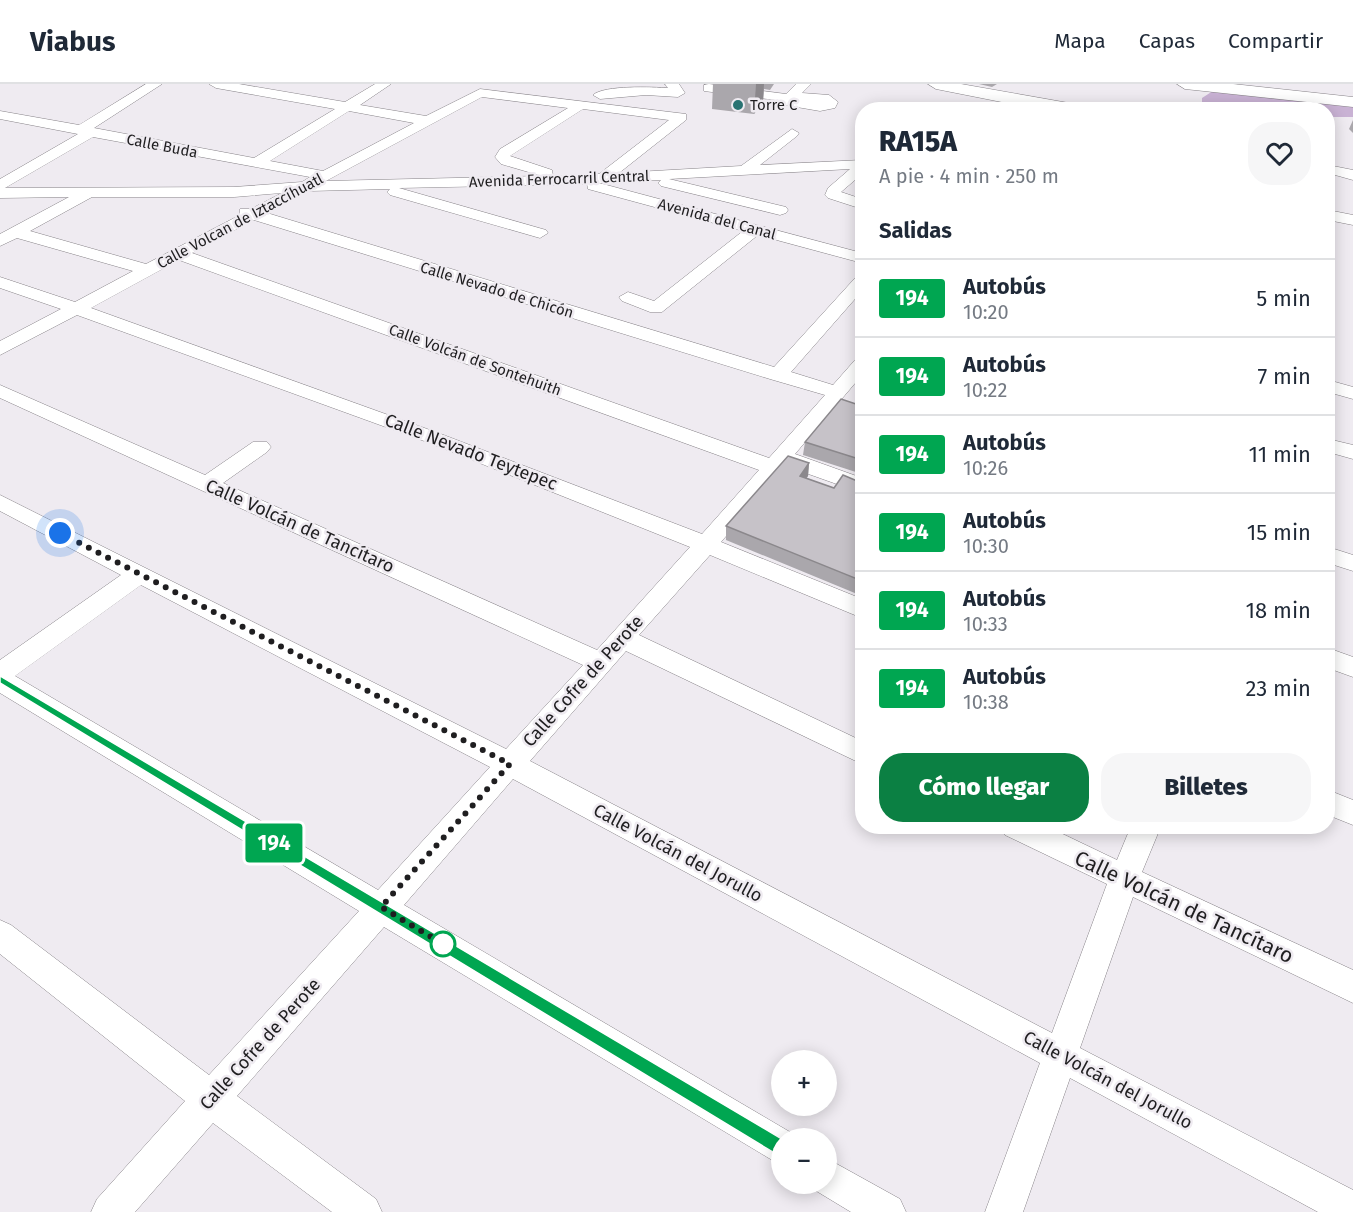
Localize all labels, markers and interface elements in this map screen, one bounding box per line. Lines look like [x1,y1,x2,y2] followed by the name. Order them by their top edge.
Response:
[30,25,115,58] text: Viabus
[1054,28,1106,54] text: Mapa
[1139,28,1195,54] text: Capas
[1228,28,1323,54] text: Compartir
[750,96,798,114] place label: Torre C
[731,98,745,112] marker: Torre C
[1248,122,1311,185] button: heart
[879,125,957,158] text: RA15A
[125,130,199,162] street label: Calle Buda
[879,164,1059,188] text: A pie · 4 min · 250 m
[468,167,650,191] street label: Avenida Ferrocarril Central
[154,169,327,272] street label: Calle Volcan de Iztaccíhuatl
[656,195,779,244] street label: Avenida del Canal
[879,217,952,244] text: Salidas
[418,258,576,322] street label: Calle Nevado de Chicón
[963,273,1046,300] text: Autobús
[895,285,929,311] text: 194
[1256,285,1311,312] text: 5 min
[963,300,1009,324] text: 10:20
[386,320,564,400] street label: Calle Volcán de Sontehuith
[963,351,1046,378] text: Autobús
[895,363,929,389] text: 194
[1257,363,1311,390] text: 7 min
[963,378,1007,402] text: 10:22
[382,409,561,495] street label: Calle Nevado Teytepec
[963,429,1046,456] text: Autobús
[895,441,929,467] text: 194
[1248,441,1311,468] text: 11 min
[963,456,1008,480] text: 10:26
[202,474,398,578] street label: Calle Volcán de Tancítaro
[963,507,1046,534] text: Autobús
[45,518,75,548] your location
[895,519,929,545] text: 194
[1247,519,1311,546] text: 15 min
[963,534,1009,558] text: 10:30
[963,585,1046,612] text: Autobús
[895,597,929,623] text: 194
[1246,597,1311,624] text: 18 min
[518,611,648,751] street label: Calle Cofre de Perote
[963,612,1008,636] text: 10:33
[963,663,1046,690] text: Autobús
[895,675,929,701] text: 194
[1245,675,1311,702] text: 23 min
[963,690,1009,714] text: 10:38
[879,753,1089,822] button: Cómo llegar
[1101,753,1311,822] button: Billetes
[590,799,766,907] street label: Calle Volcán del Jorullo
[240,824,308,862] line badge: 194
[257,830,291,856] text: 194
[1071,845,1297,969] street label: Calle Volcán de Tancítaro
[430,931,456,957] unlabelled marker
[195,974,325,1114] street label: Calle Cofre de Perote
[1020,1026,1196,1134] street label: Calle Volcán del Jorullo
[771,1050,837,1194] map controls
[771,1050,837,1116] button: +
[771,1128,837,1194] button: −

